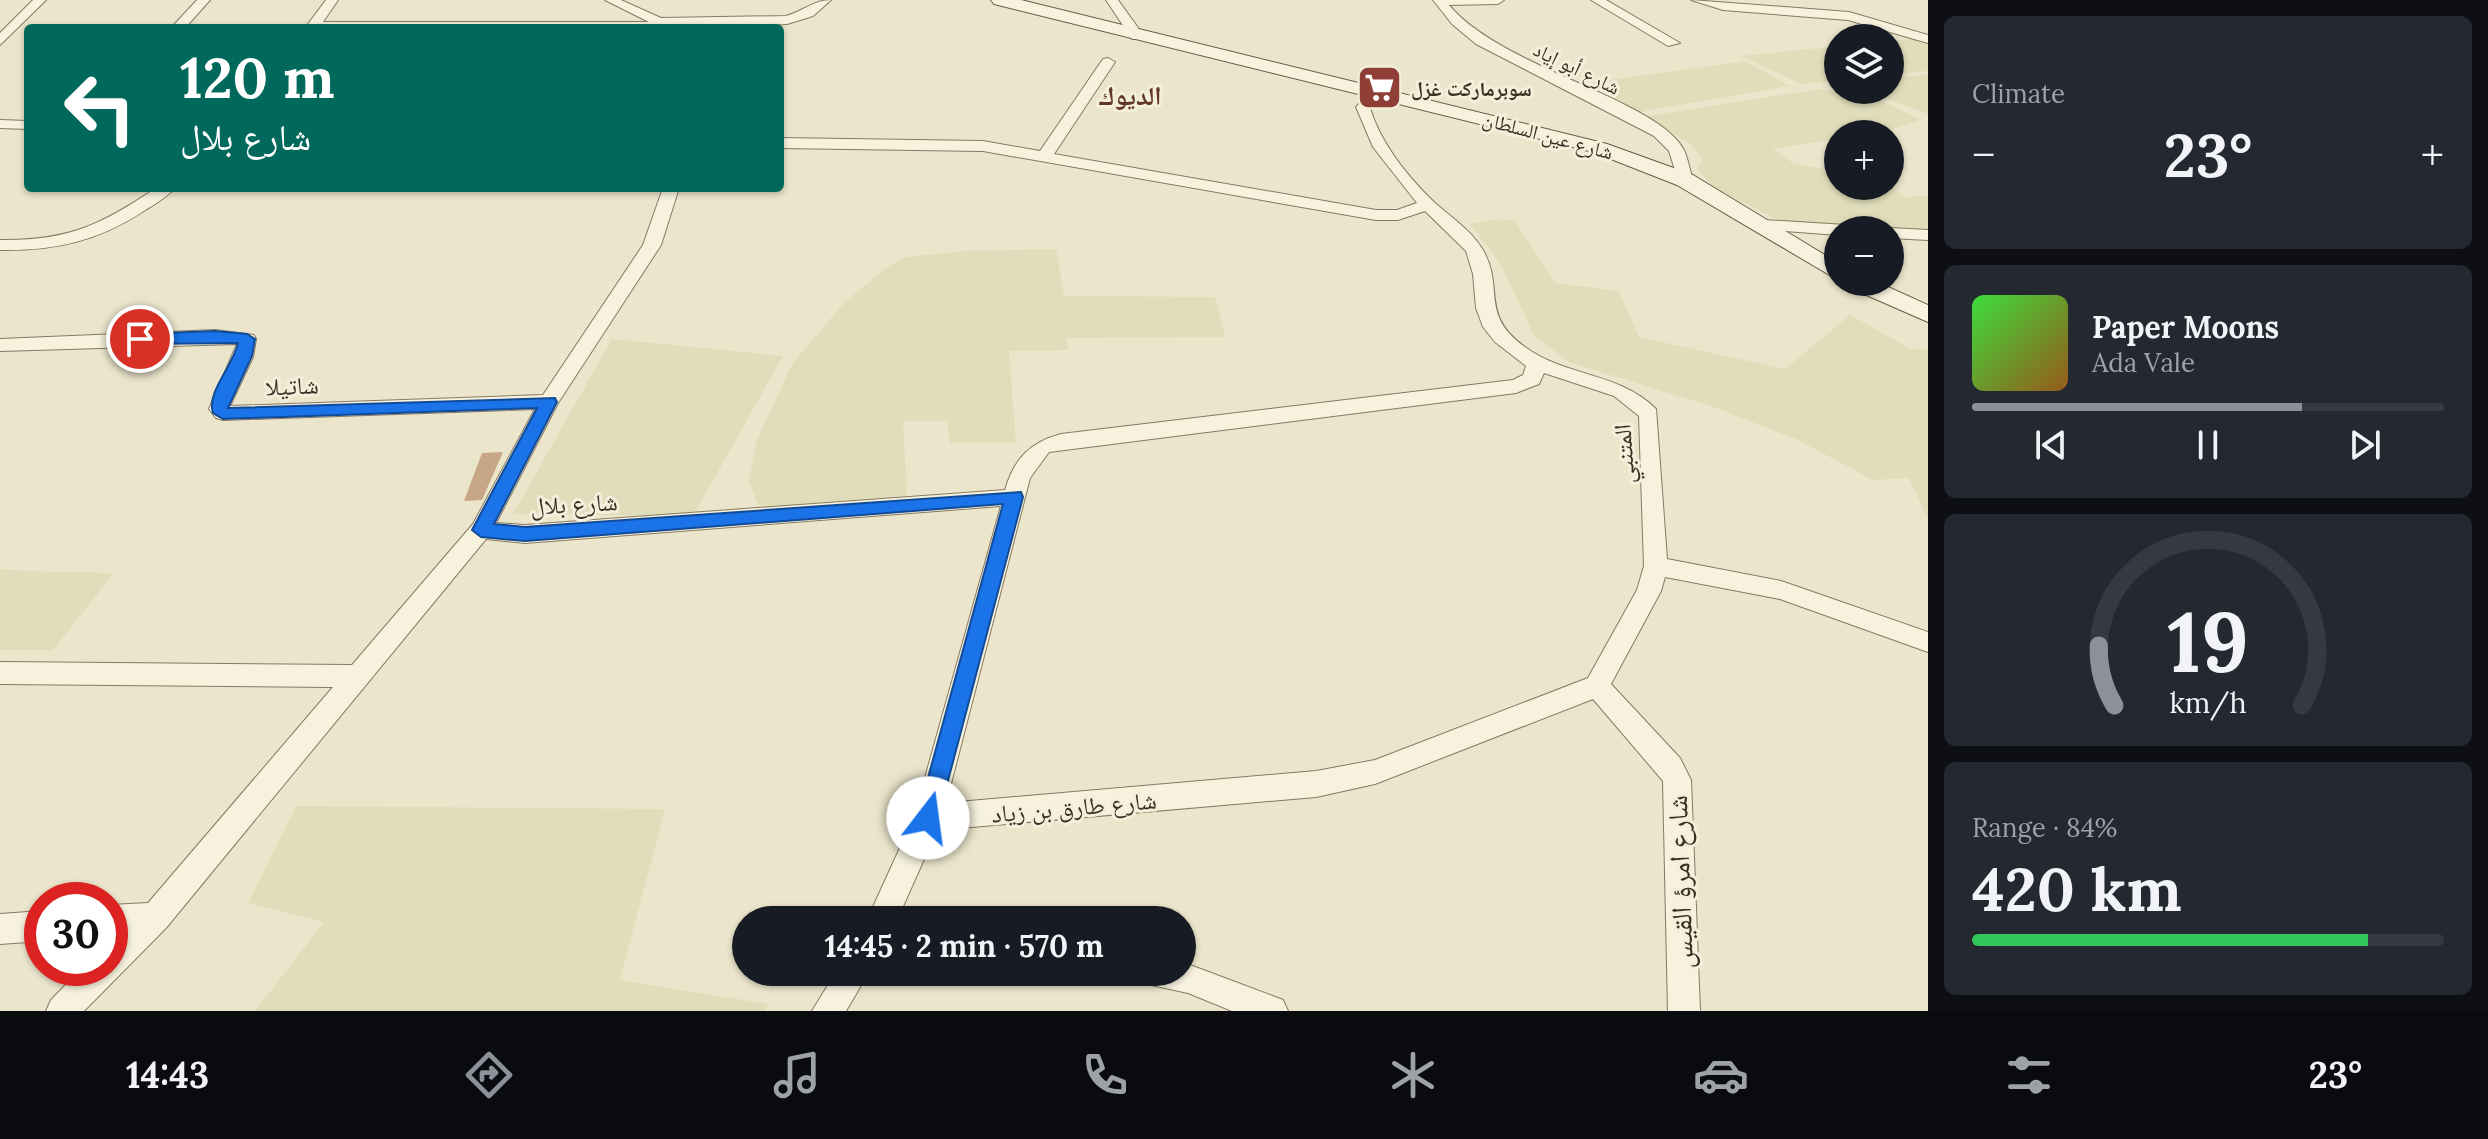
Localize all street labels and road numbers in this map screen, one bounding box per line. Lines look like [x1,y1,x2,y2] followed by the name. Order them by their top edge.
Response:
[1529,36,1624,101] street label: شارع أبو إياد
[1480,106,1616,165] street label: شارع عين السلطان
[265,370,319,402] street label: شاتيلا
[1606,423,1646,485] street label: المتنبي
[530,486,618,522] street label: شارع بلال
[990,784,1158,830] street label: شارع طارق بن زياد
[1659,795,1701,969] street label: شارع امرؤ القيس

